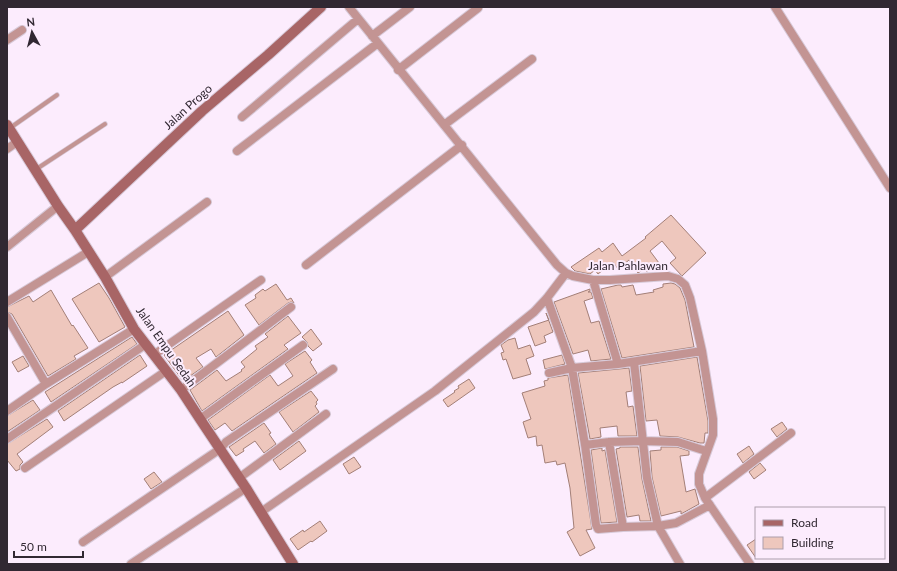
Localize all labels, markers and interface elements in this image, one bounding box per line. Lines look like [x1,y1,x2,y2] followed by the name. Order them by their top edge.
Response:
[12,12,52,52] north arrow
[26,15,36,29] text: N
[160,81,215,132] street label: Jalan Progo
[588,258,668,273] street label: Jalan Pahlawan
[133,304,200,390] street label: Jalan Empu Sedah
[755,507,885,559] legend
[791,515,818,530] text: Road
[14,533,83,559] scale bar
[791,535,834,550] text: Building
[20,539,47,554] text: 50 m

